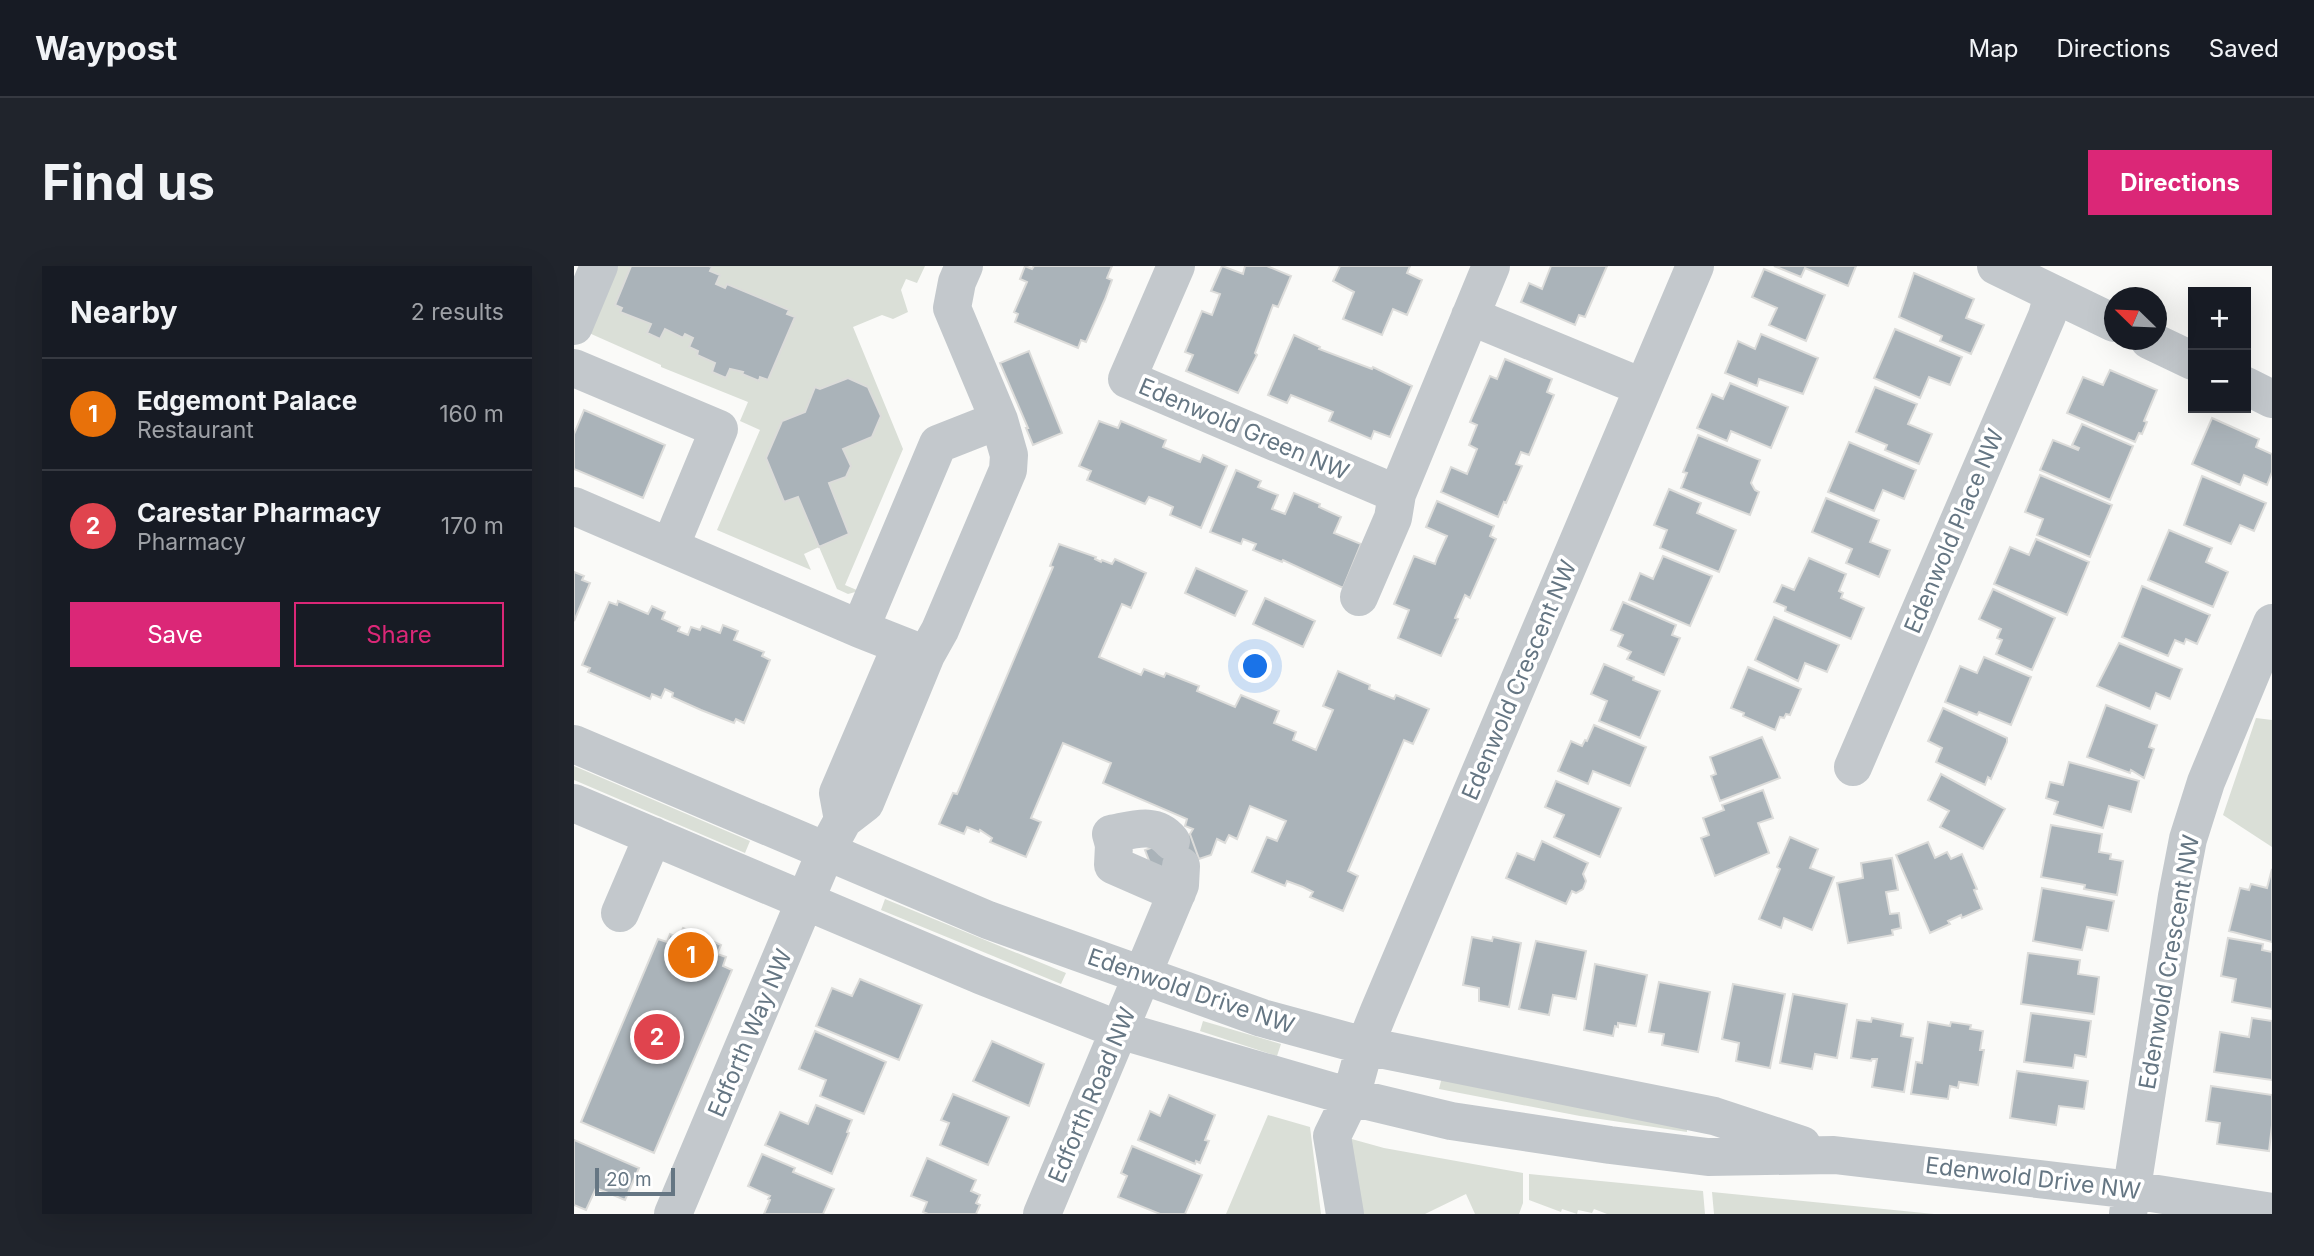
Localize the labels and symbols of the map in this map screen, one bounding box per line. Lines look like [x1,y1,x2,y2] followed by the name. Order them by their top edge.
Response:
[2104,287,2167,350] north arrow
[1135,372,1354,486] street label: Edenwold Green NW
[1898,424,2010,637] street label: Edenwold Place NW
[1456,555,1582,804] street label: Edenwold Crescent NW
[1238,649,1272,683] your location
[2133,832,2205,1091] street label: Edenwold Crescent NW
[668,929,714,981] pin: 1
[1084,942,1298,1040] street label: Edenwold Drive NW
[702,945,798,1121] street label: Edforth Way NW
[1042,1003,1142,1187] street label: Edforth Road NW
[634,1011,680,1063] pin: 2
[1924,1151,2143,1205] street label: Edenwold Drive NW
[595,1165,676,1197] scale bar

